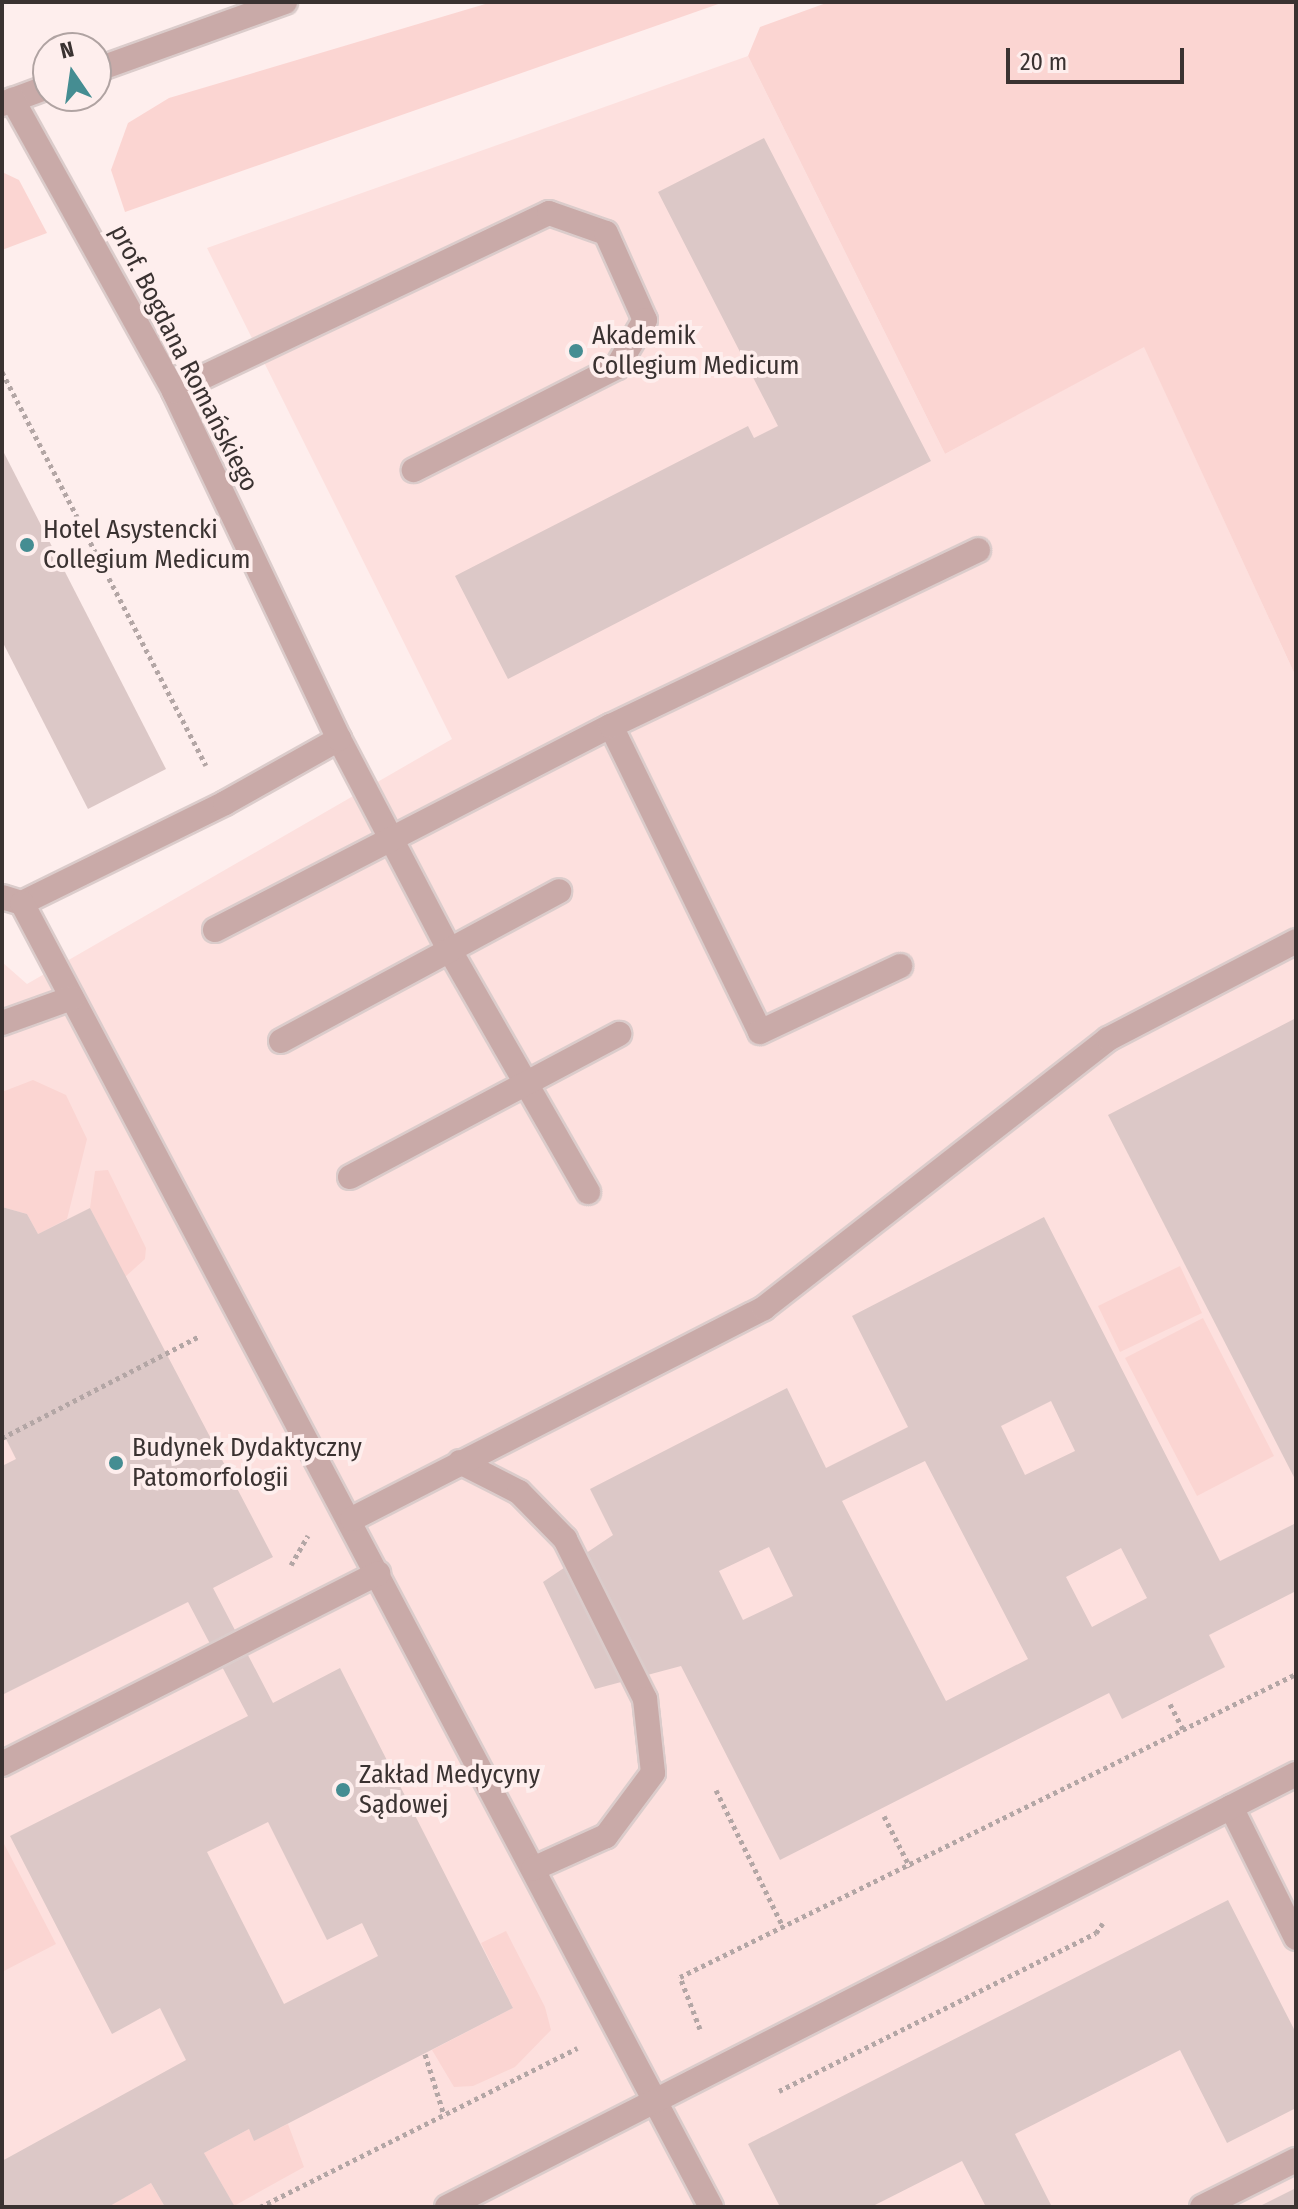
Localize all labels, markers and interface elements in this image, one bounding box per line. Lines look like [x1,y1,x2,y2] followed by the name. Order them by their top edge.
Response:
[32,32,112,112] north arrow
[1010,32,1188,82] scale bar
[57,35,76,65] text: N
[1020,48,1067,76] text: 20 m
[103,219,265,497] street label: prof. Bogdana Romańskiego
[592,320,800,382] place label: Akademik Collegium Medicum
[567,342,585,360] marker: Akademik Collegium Medicum
[43,514,251,576] place label: Hotel Asystencki Collegium Medicum
[18,536,36,554] marker: Hotel Asystencki Collegium Medicum
[132,1432,362,1494] place label: Budynek Dydaktyczny Patomorfologii
[107,1454,125,1472] marker: Budynek Dydaktyczny Patomorfologii
[359,1759,540,1820] place label: Zakład Medycyny Sądowej
[334,1781,352,1799] marker: Zakład Medycyny Sądowej

